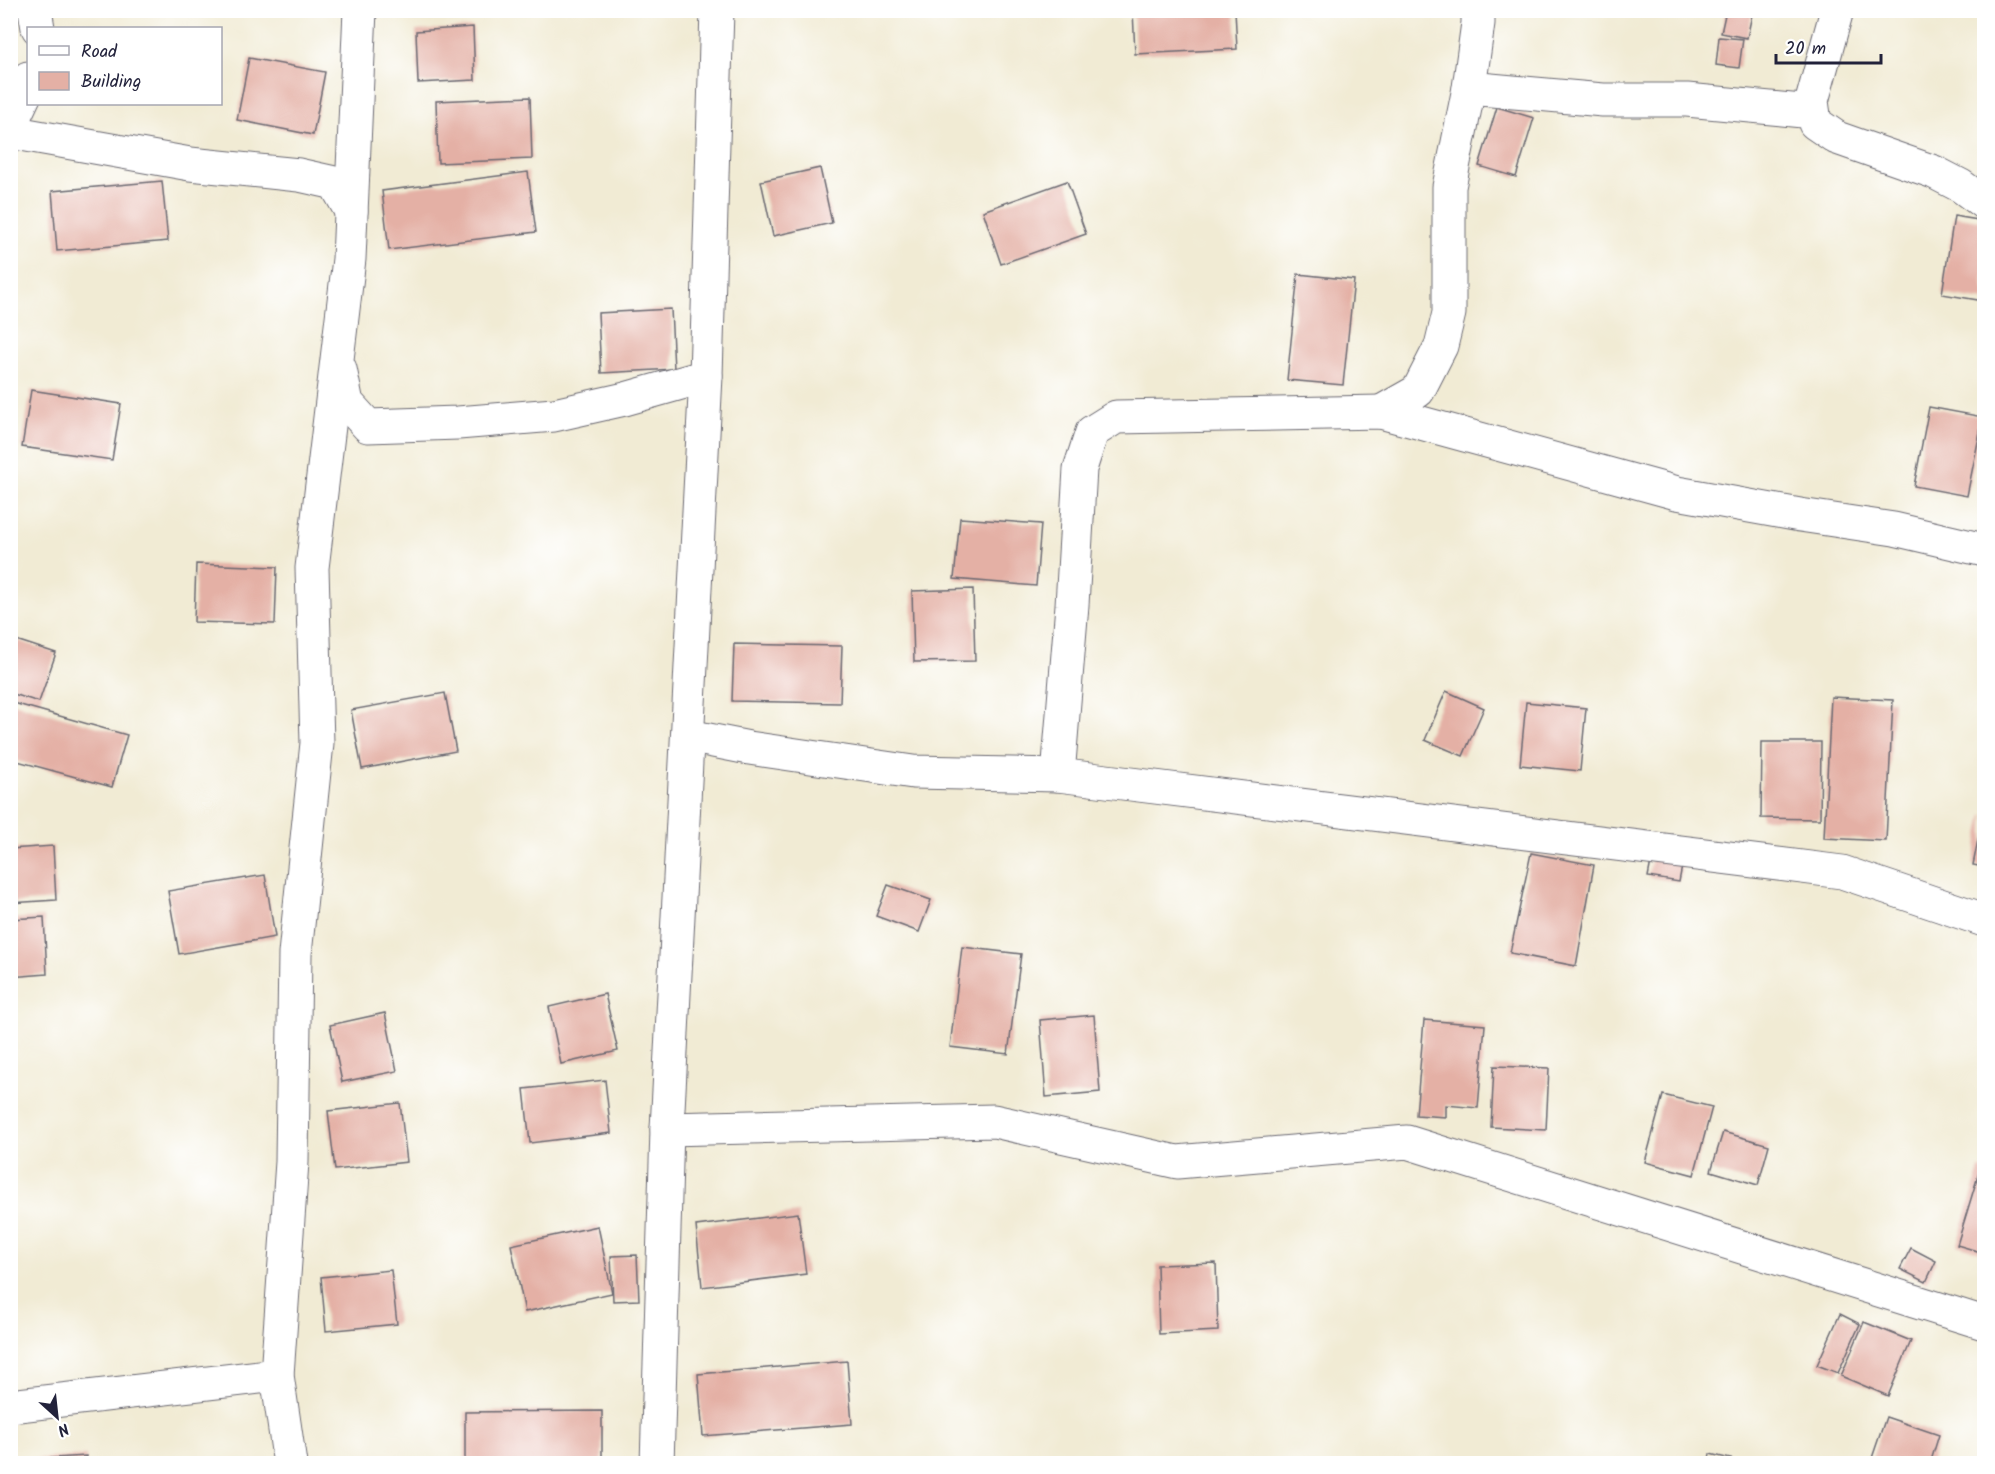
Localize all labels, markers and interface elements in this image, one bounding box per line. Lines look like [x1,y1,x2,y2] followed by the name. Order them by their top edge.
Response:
[27,27,222,105] legend
[1776,27,1881,65] scale bar
[1785,35,1826,64] text: 20 m
[81,38,118,67] text: Road
[81,68,141,97] text: Building
[27,1387,87,1447] north arrow
[53,1416,73,1442] text: N

